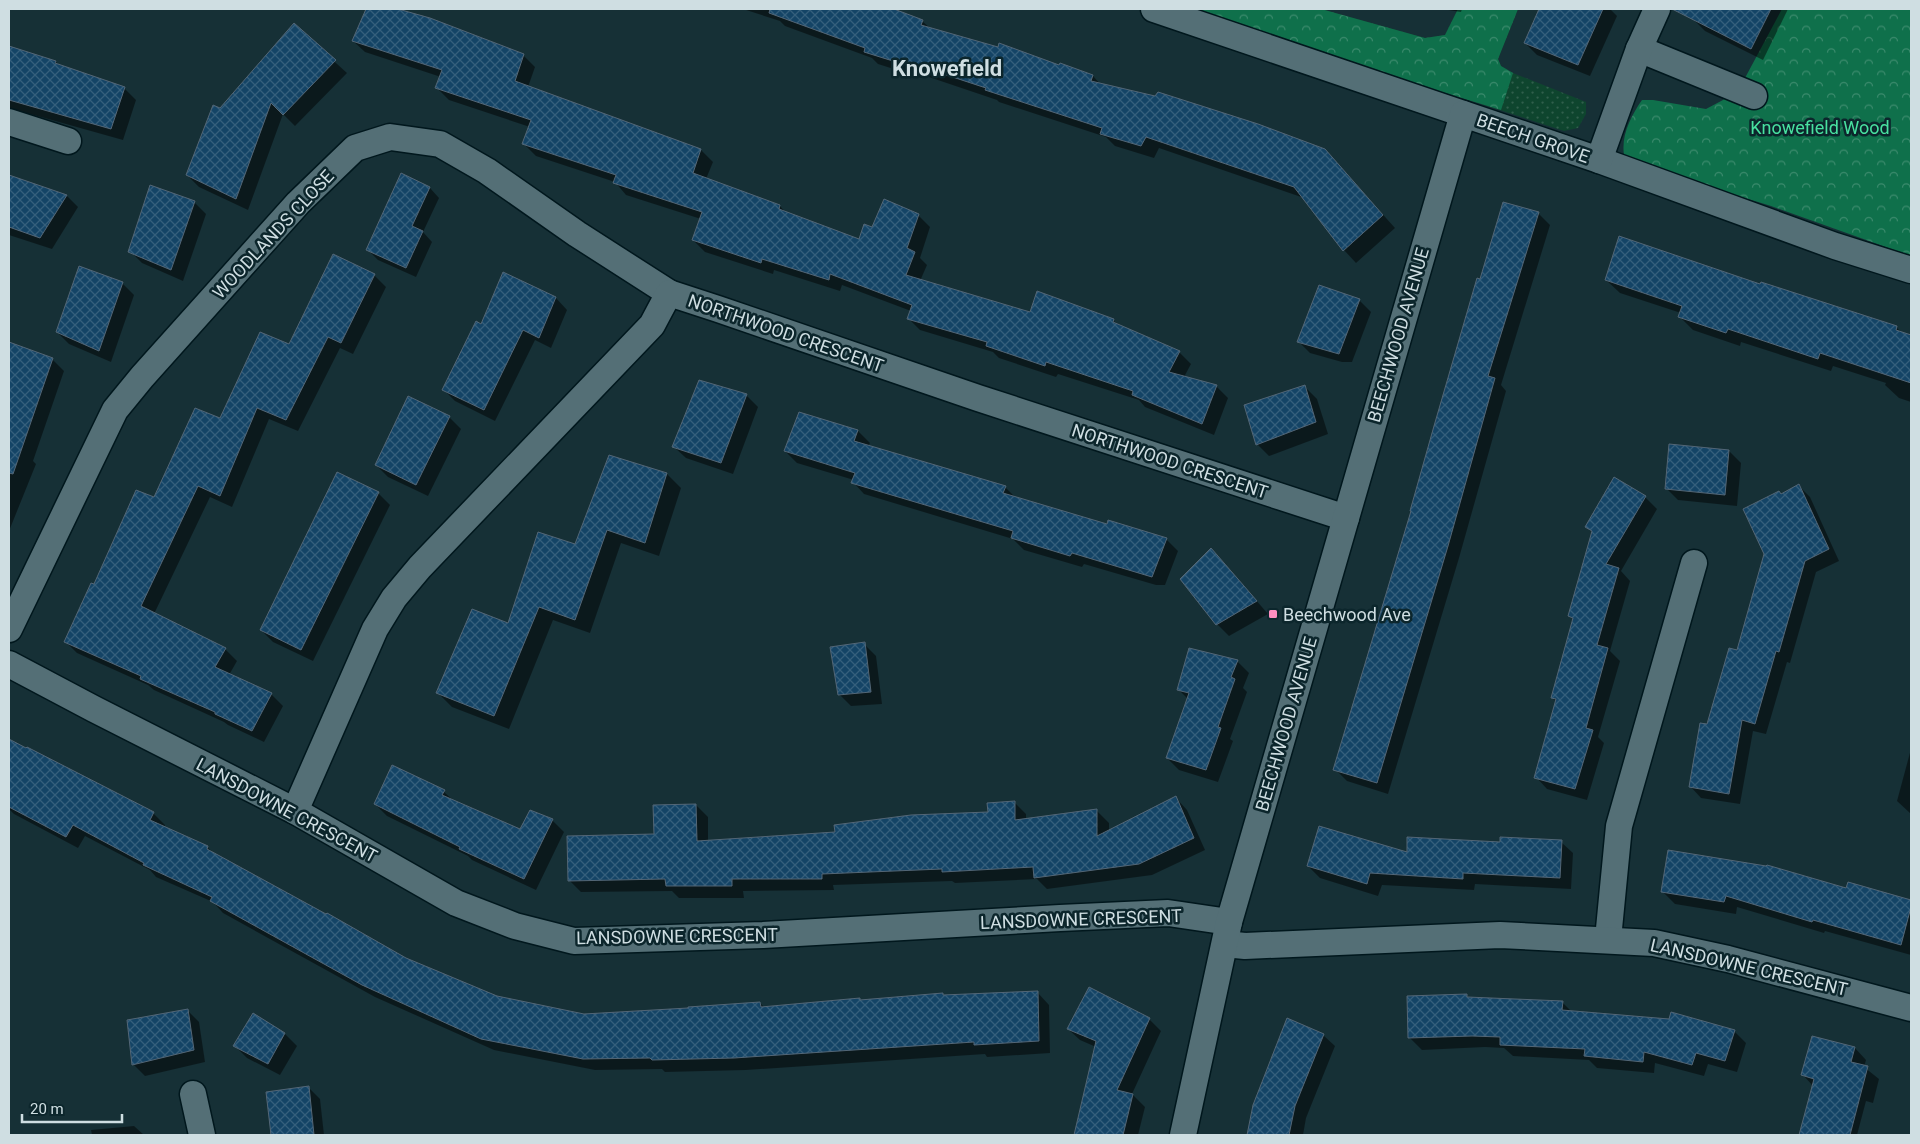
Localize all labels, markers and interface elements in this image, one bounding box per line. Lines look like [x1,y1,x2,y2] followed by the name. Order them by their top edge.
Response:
[892,56,1002,81] district label: Knowefield
[1474,109,1592,167] street label: BEECH GROVE
[1750,117,1890,138] park label: Knowefield Wood
[208,165,338,303] street label: WOODLANDS CLOSE
[1363,245,1433,425] street label: BEECHWOOD AVENUE
[686,290,887,376] street label: NORTHWOOD CRESCENT
[1069,419,1271,503] street label: NORTHWOOD CRESCENT
[1283,604,1411,625] place label: Beechwood Ave
[1267,608,1279,620] marker: Beechwood Ave
[1251,634,1321,814] street label: BEECHWOOD AVENUE
[193,753,381,867] street label: LANSDOWNE CRESCENT
[980,905,1182,933] street label: LANSDOWNE CRESCENT
[576,924,778,948] street label: LANSDOWNE CRESCENT
[1648,934,1850,1000] street label: LANSDOWNE CRESCENT
[22,1092,122,1124] scale bar
[30,1100,64,1118] text: 20 m

